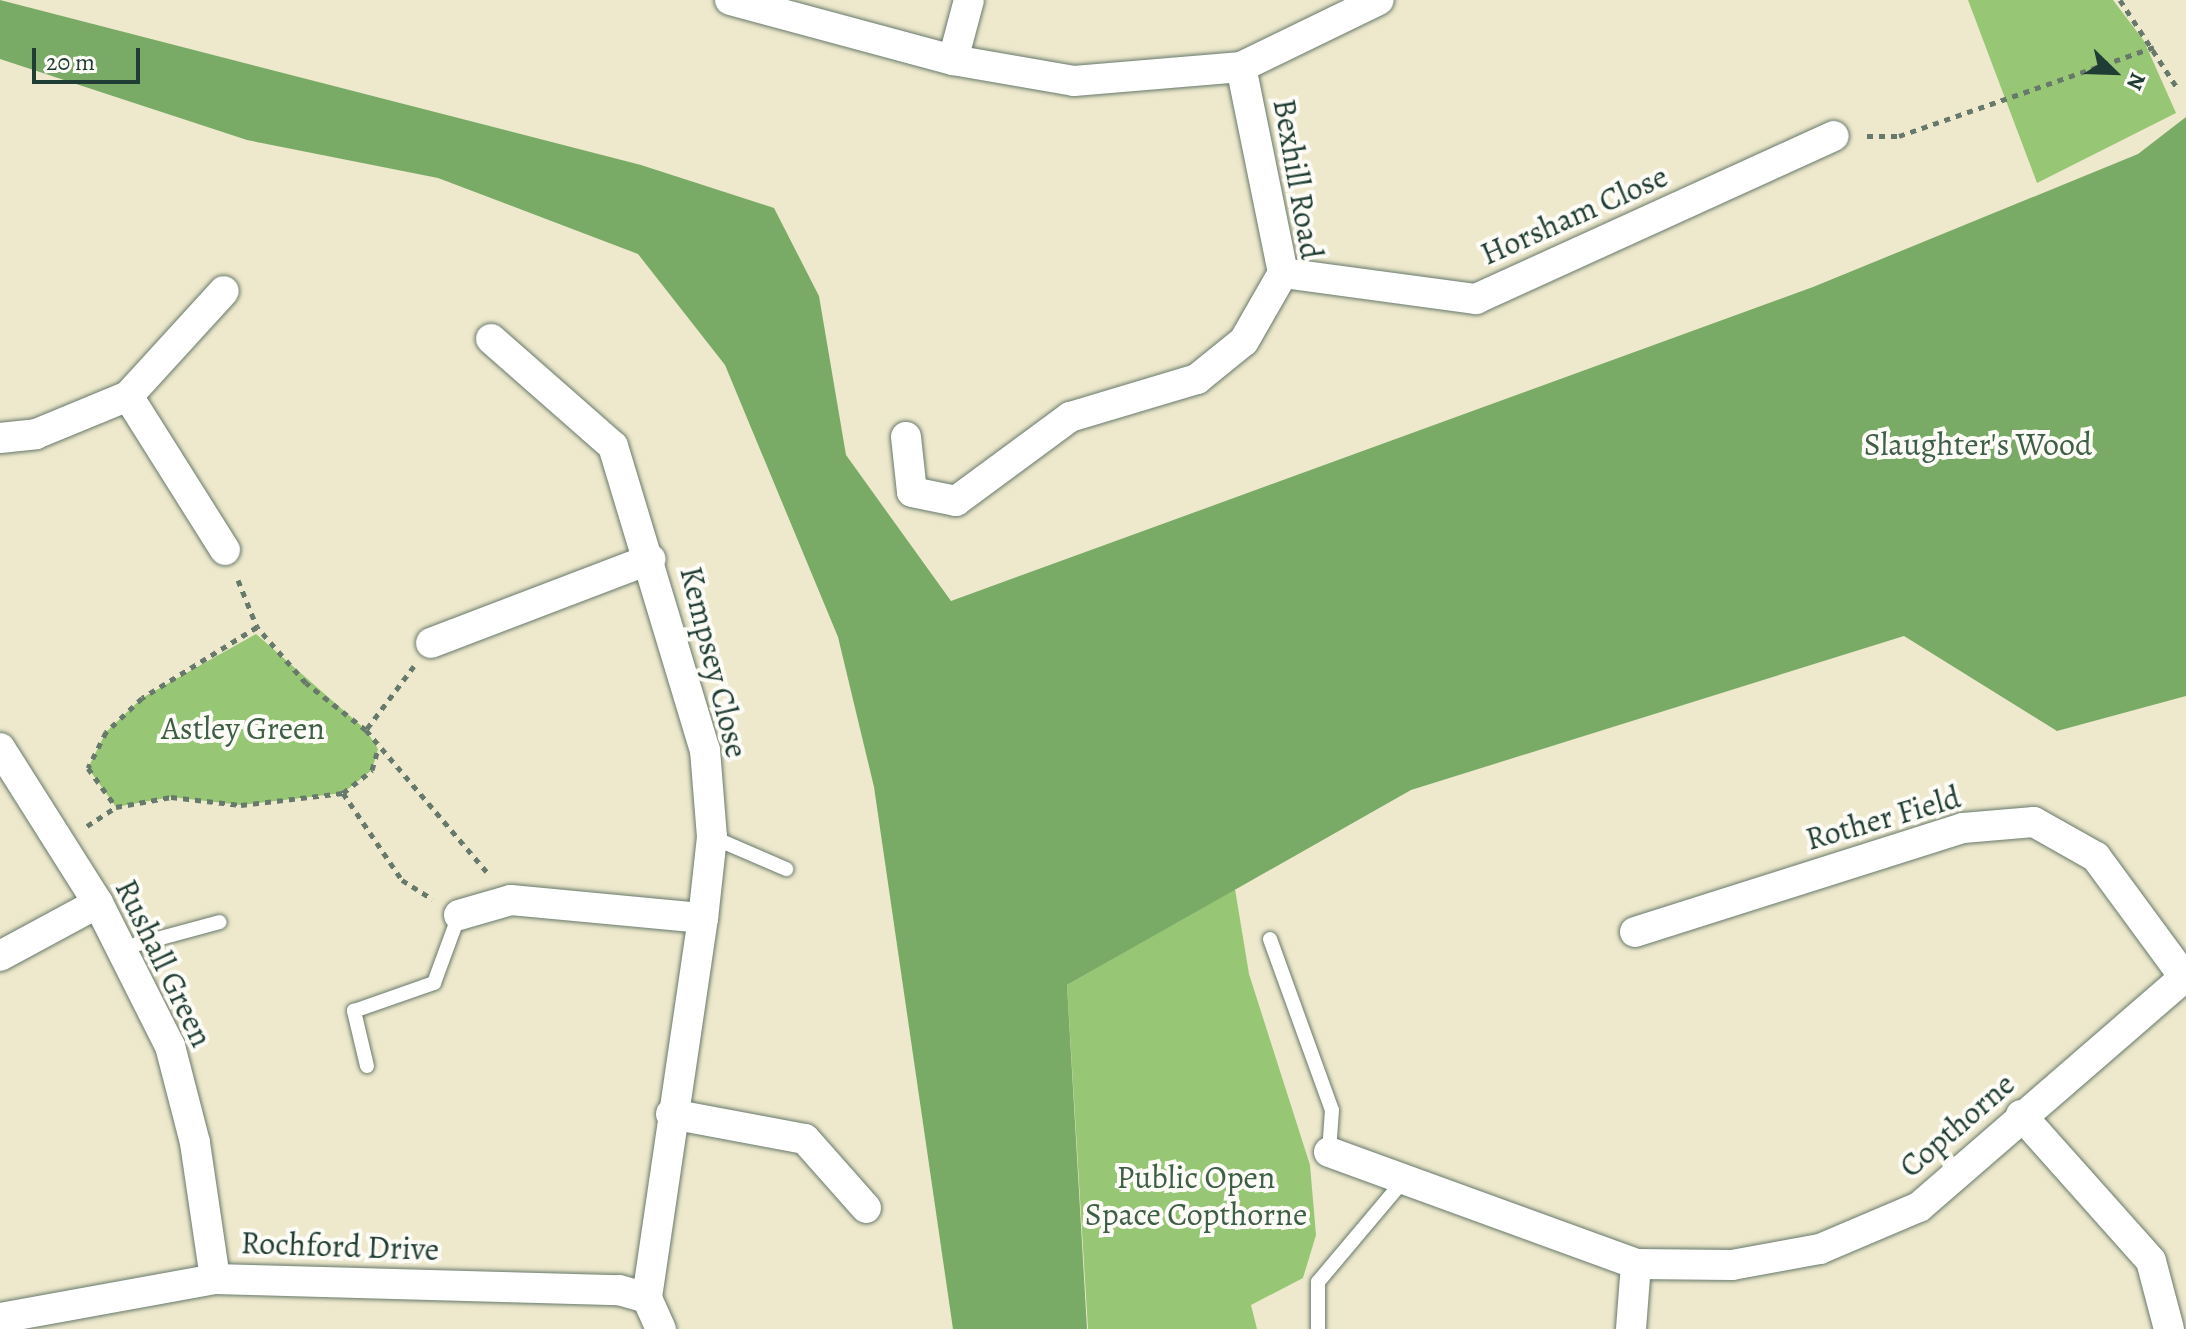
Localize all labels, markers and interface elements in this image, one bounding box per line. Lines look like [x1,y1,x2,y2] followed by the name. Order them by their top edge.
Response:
[36,32,144,82] scale bar
[2074,32,2154,112] north arrow
[46,46,95,78] text: 20 m
[2119,68,2153,95] text: N
[1265,96,1331,262] street label: Bexhill Road
[1475,157,1673,273] street label: Horsham Close
[1864,425,2092,463] park label: Slaughter's Wood
[672,562,756,762] street label: Kempsey Close
[161,709,325,747] park label: Astley Green
[1801,778,1965,858] street label: Rother Field
[107,873,221,1053] street label: Rushall Green
[1892,1065,2022,1185] street label: Copthorne
[1085,1159,1307,1234] park label: Public Open Space Copthorne
[240,1223,440,1269] street label: Rochford Drive

